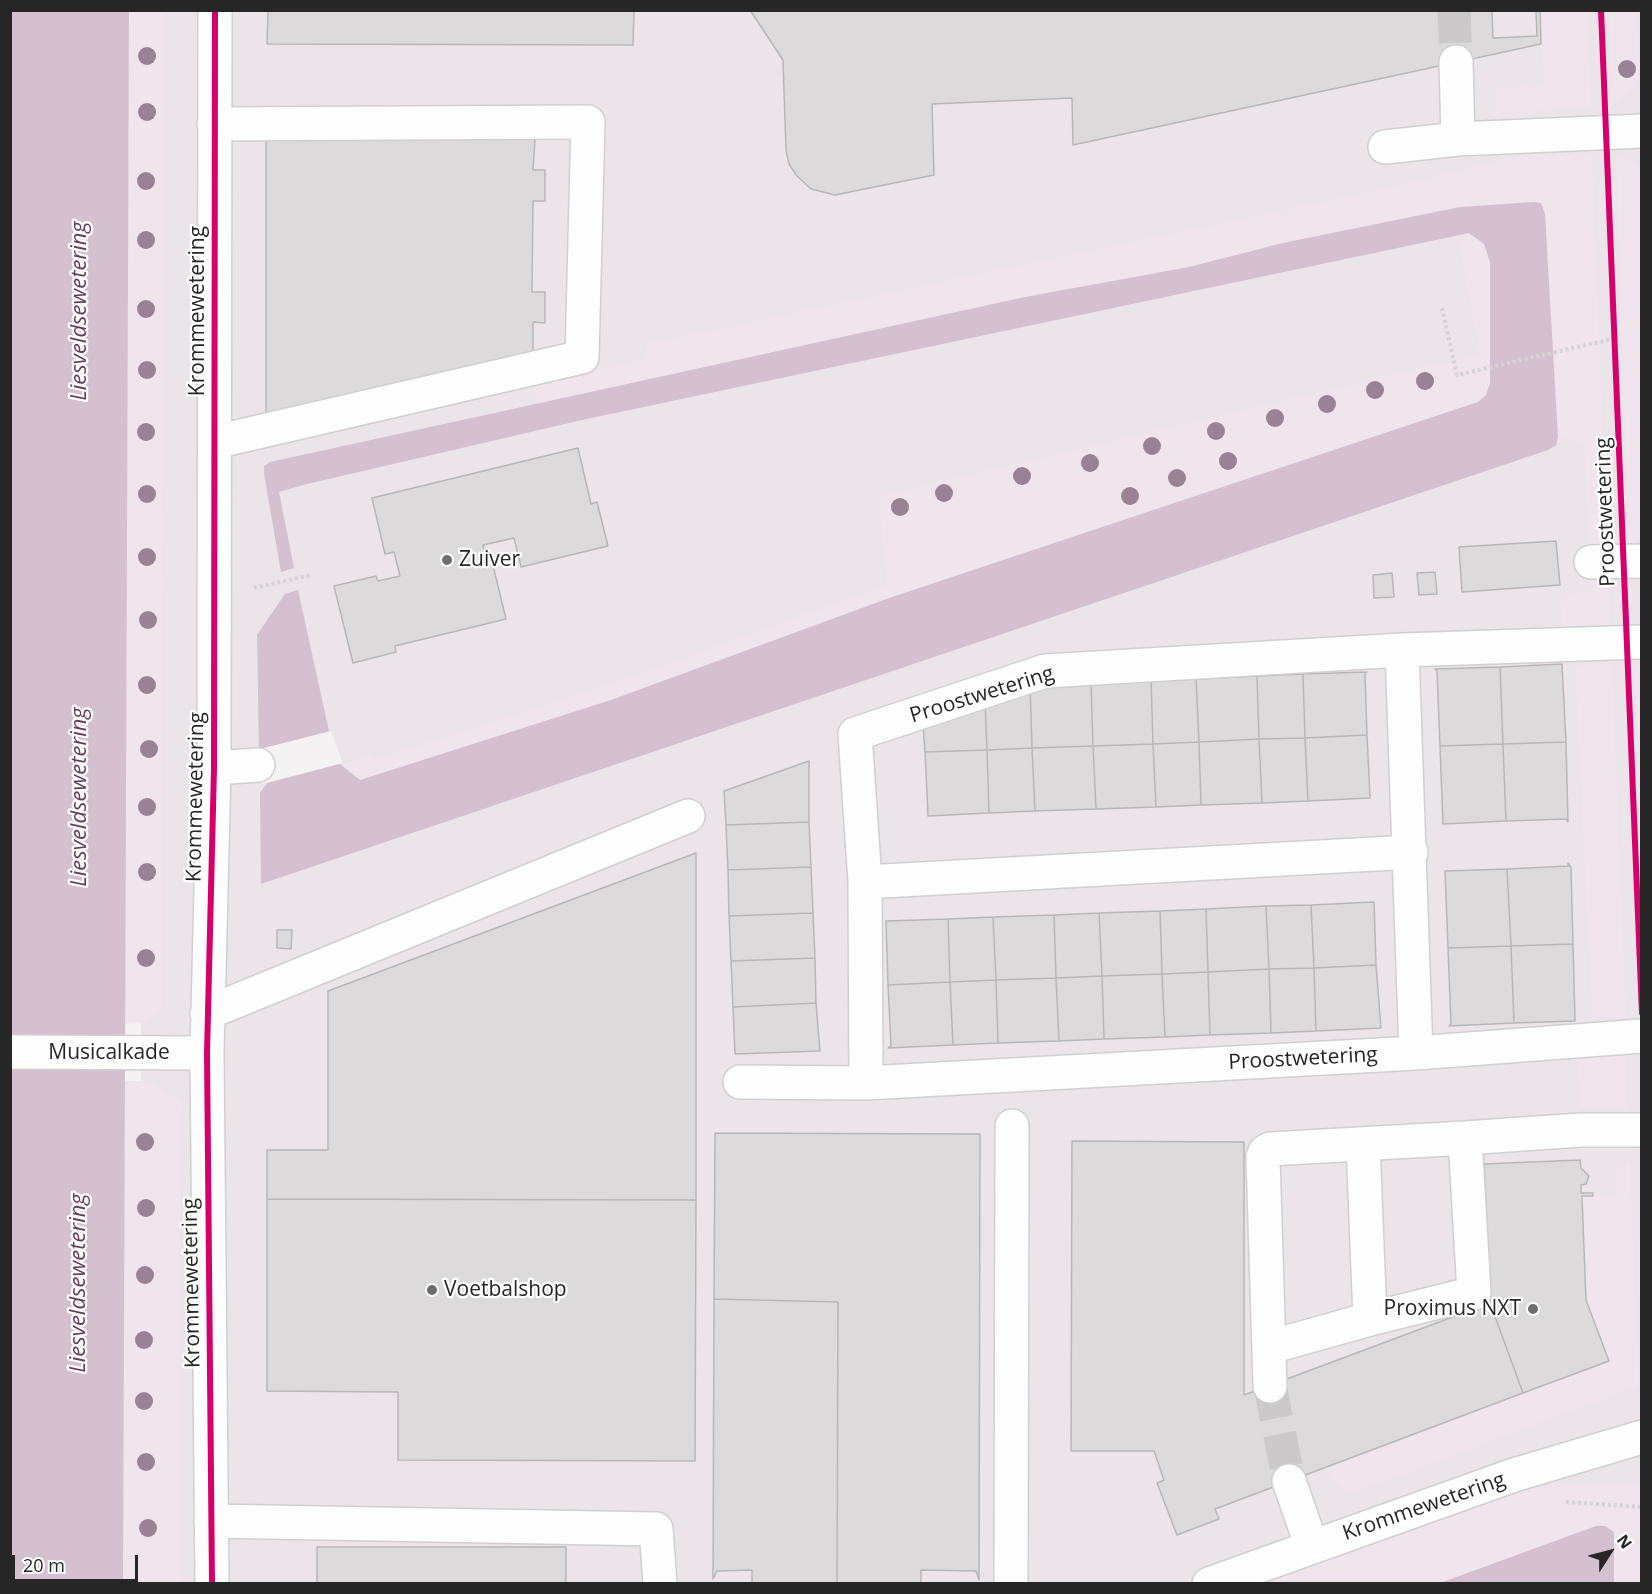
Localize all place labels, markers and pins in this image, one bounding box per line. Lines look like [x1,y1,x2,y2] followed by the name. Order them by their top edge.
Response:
[459,547,520,573] place label: Zuiver
[440,553,454,567] marker: Zuiver
[444,1277,567,1303] place label: Voetbalshop
[425,1283,439,1297] marker: Voetbalshop
[1384,1296,1521,1322] place label: Proximus NXT
[1526,1302,1540,1316] marker: Proximus NXT

